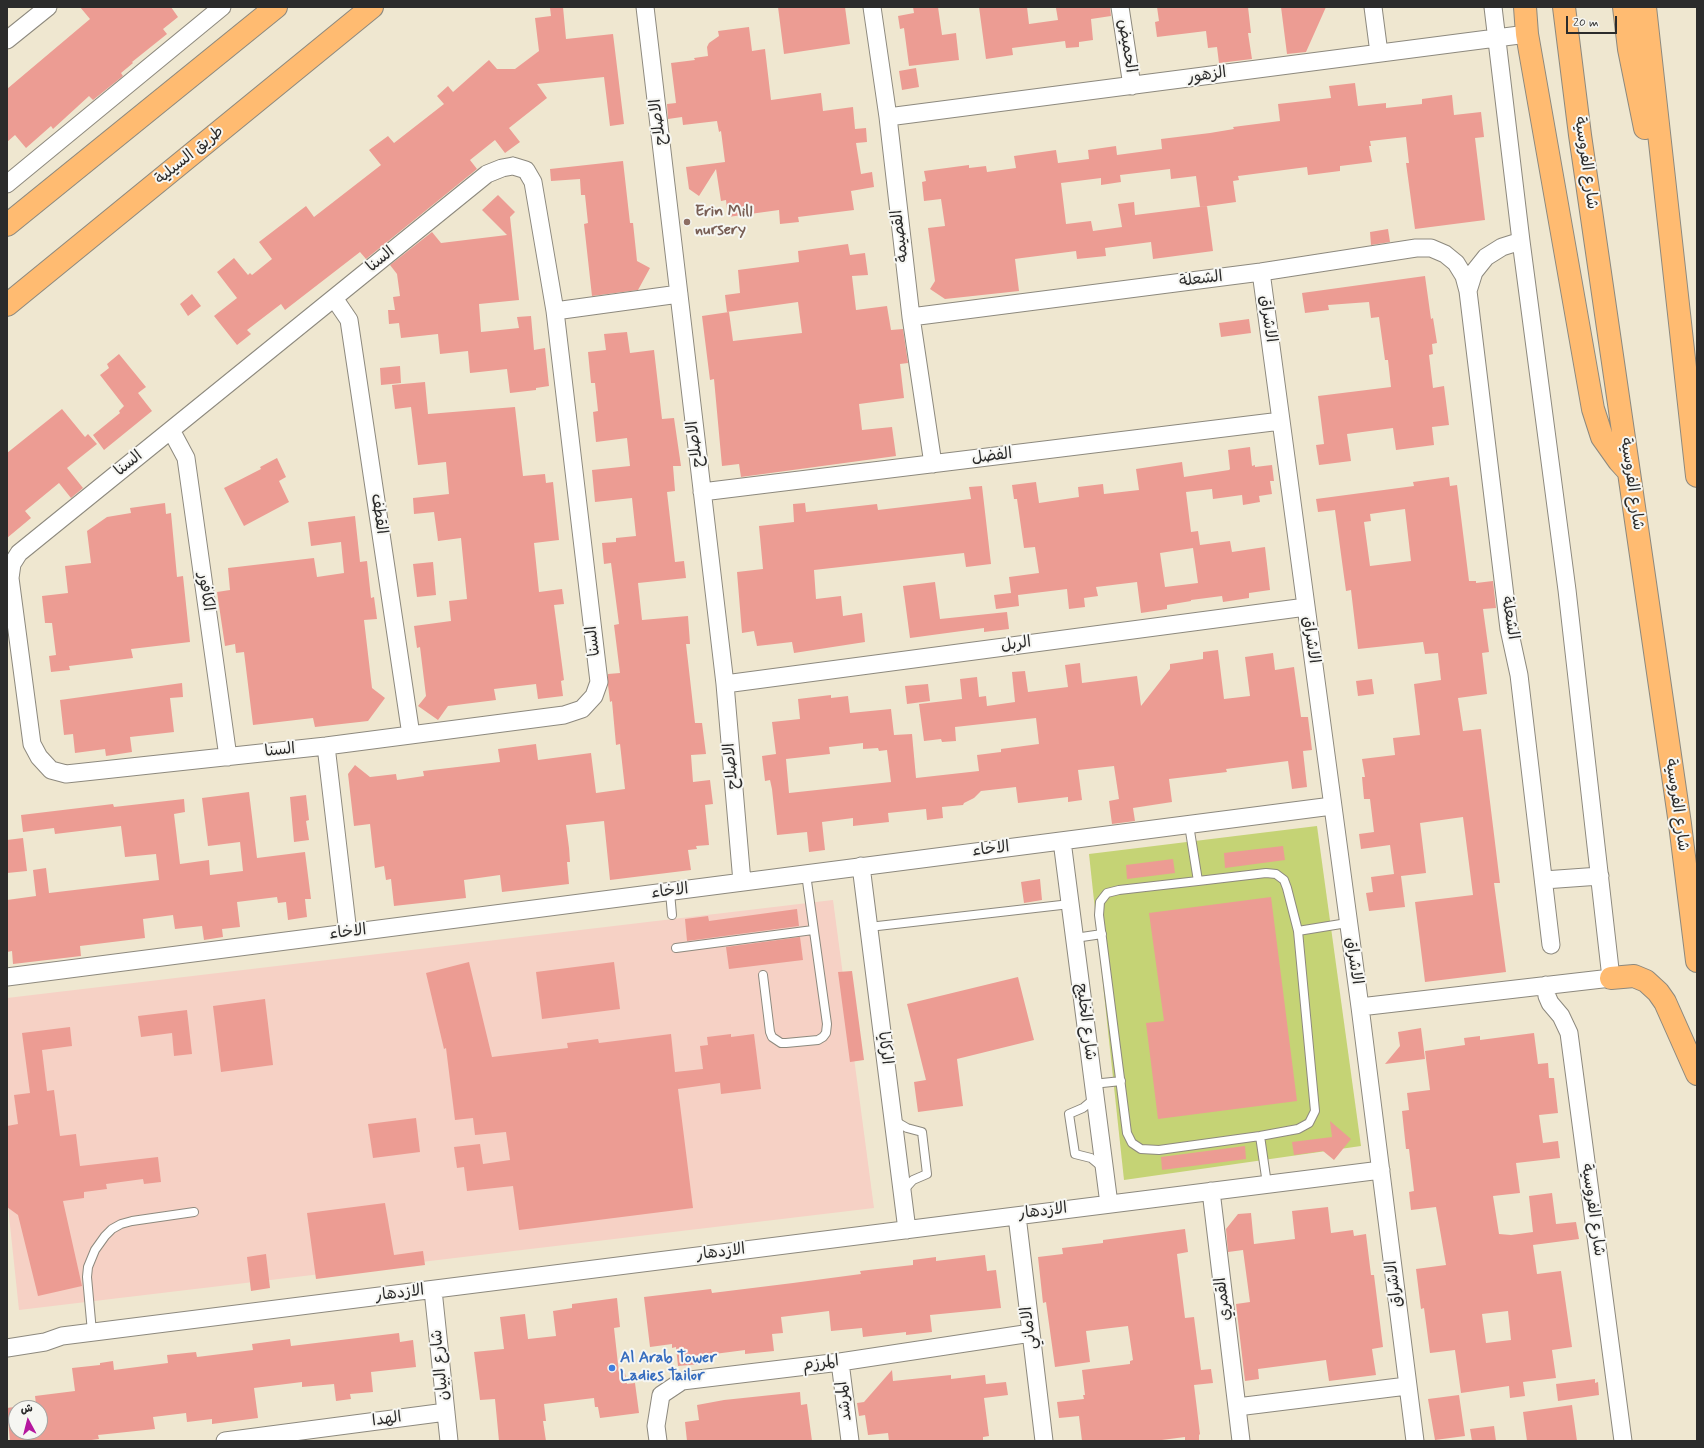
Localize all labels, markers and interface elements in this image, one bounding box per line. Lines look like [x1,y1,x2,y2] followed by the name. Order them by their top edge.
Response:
[1568,8,1619,34] scale bar
[1573,15,1599,31] text: 20 m
[1112,18,1140,74] street label: الحميض
[1186,64,1228,88] street label: الزهور
[647,98,671,146] street label: الاصلاح
[1569,115,1601,211] street label: شارع الفروسية
[152,123,228,189] street label: طريق السيلية
[695,203,752,241] place label: Erin Mill nursery
[888,209,914,263] street label: القصيمة
[682,217,692,227] marker: Erin Mill nursery
[363,243,399,277] street label: السنا
[1178,268,1224,292] street label: الشعلة
[1254,294,1280,344] street label: الاشراق
[684,420,708,468] street label: الاصلاح
[1615,436,1647,532] street label: شارع الفروسية
[971,445,1013,469] street label: الفضل
[111,447,147,481] street label: السنا
[366,492,390,536] street label: القطف
[193,572,217,612] street label: الكافور
[1496,595,1522,641] street label: الشعلة
[1297,615,1323,665] street label: الاشراق
[583,625,605,657] street label: السنا
[1000,633,1032,657] street label: الربل
[264,740,296,762] street label: السنا
[720,742,744,790] street label: الاصلاح
[1660,757,1692,853] street label: شارع الفروسية
[971,838,1011,862] street label: الاخاء
[650,880,690,904] street label: الاخاء
[328,921,368,945] street label: الاخاء
[1340,936,1366,986] street label: الاشراق
[1071,982,1099,1062] street label: شارع الخليج
[872,1030,896,1066] street label: الركايا
[1576,1162,1608,1258] street label: شارع الفروسية
[1017,1199,1069,1225] street label: الازدهار
[695,1240,747,1266] street label: الازدهار
[1383,1259,1407,1309] street label: الاشراق
[1212,1276,1236,1322] street label: القمري
[374,1281,426,1307] street label: الازدهار
[1018,1305,1042,1351] street label: الاماني
[428,1328,454,1402] street label: شارع البيان
[620,1349,717,1387] place label: Al Arab Tower Ladies Tailor
[802,1352,840,1376] street label: المرزم
[607,1363,617,1373] marker: Al Arab Tower Ladies Tailor
[833,1380,857,1422] street label: المرشد
[8,1400,48,1440] north arrow
[20,1401,34,1417] text: ش
[371,1408,403,1432] street label: الهدا

